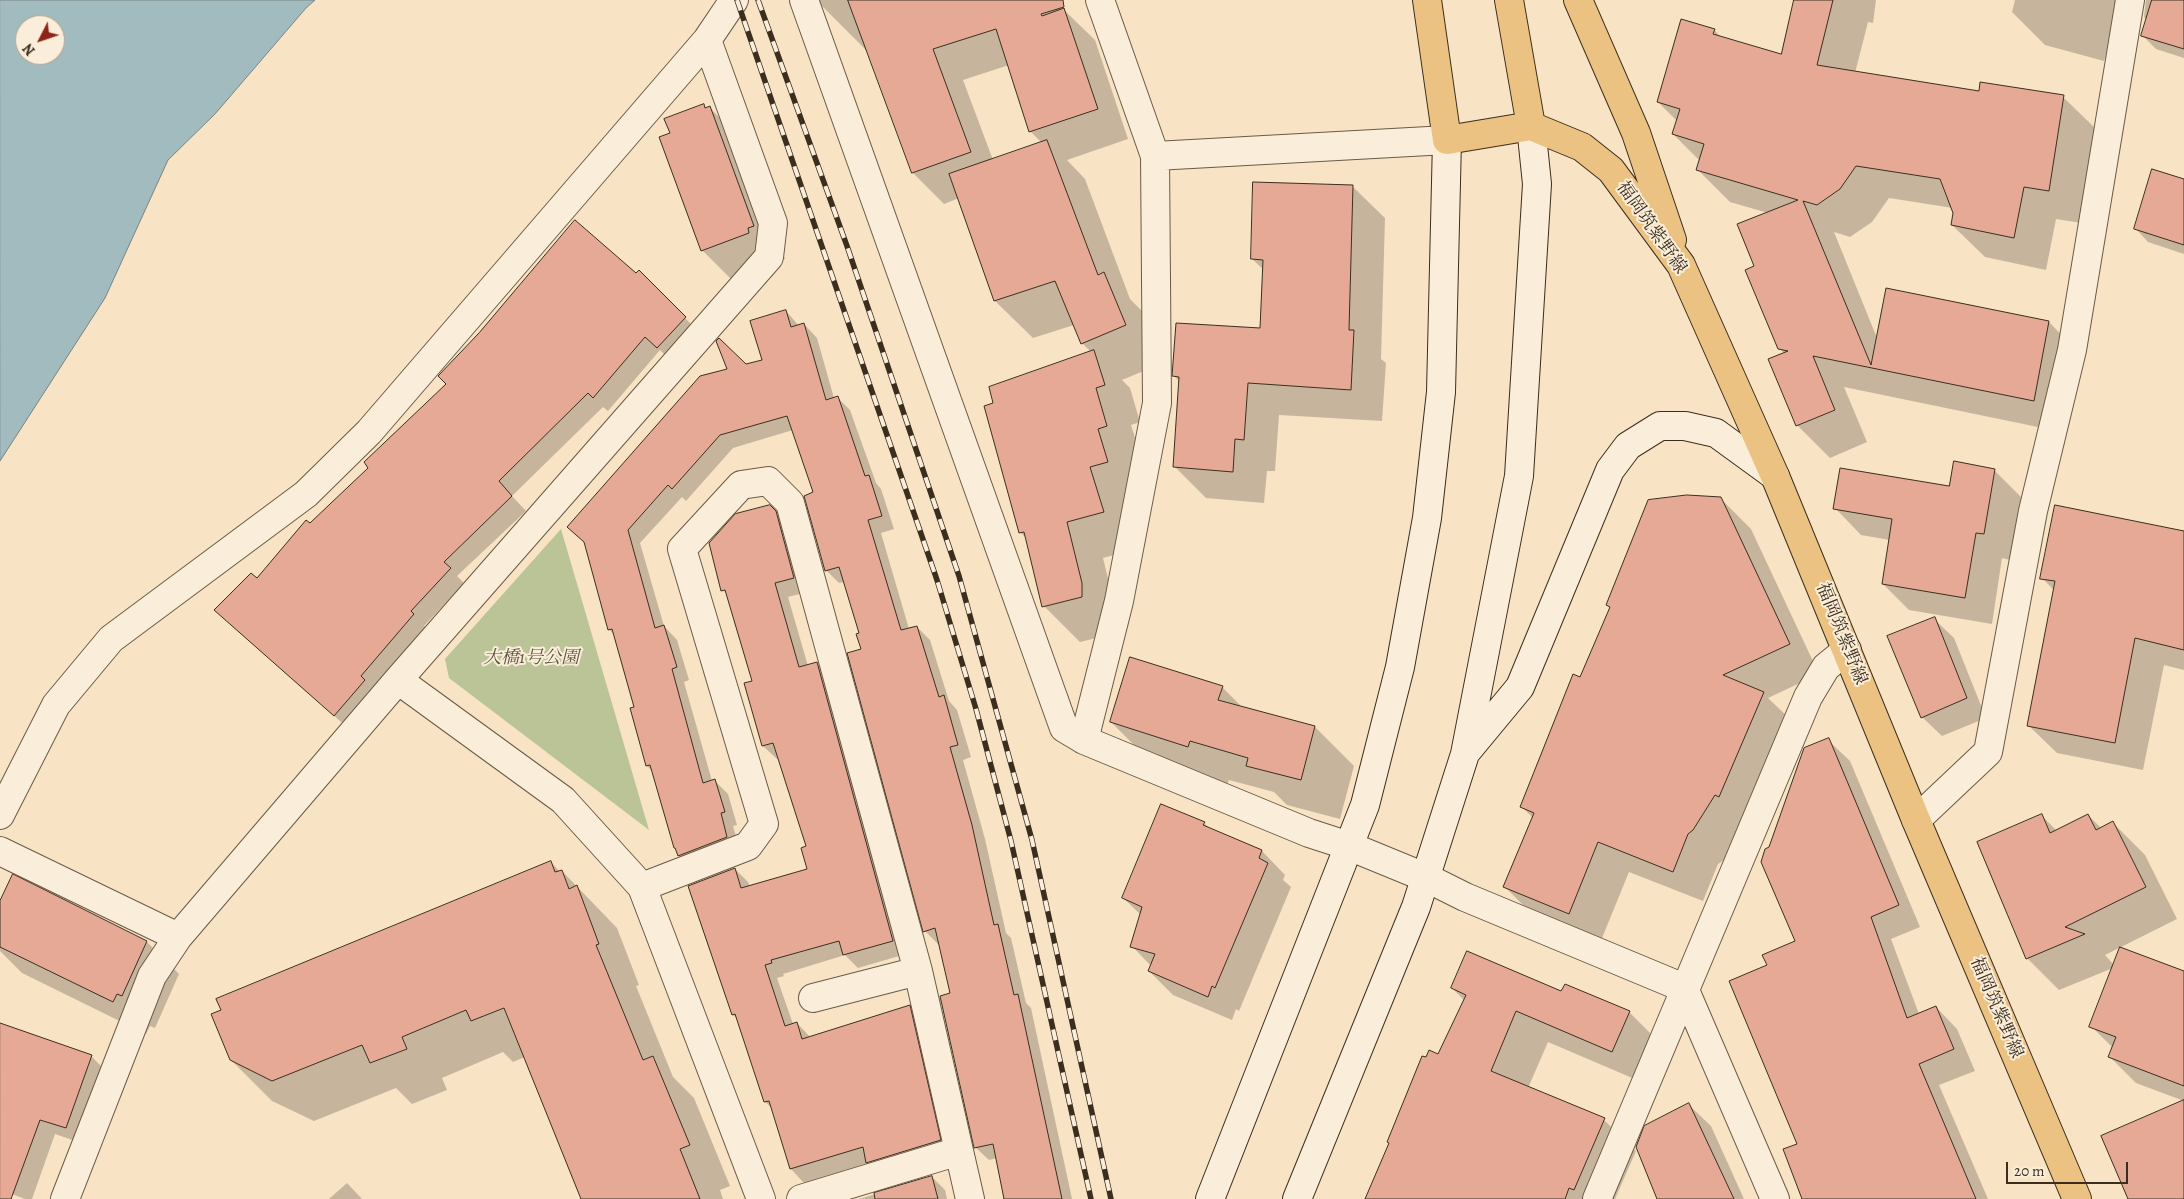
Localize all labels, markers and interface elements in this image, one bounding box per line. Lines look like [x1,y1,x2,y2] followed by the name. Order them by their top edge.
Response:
[15,15,65,65] north arrow
[19,39,40,60] text: N
[1611,178,1691,278] street label: 福岡筑紫野線
[1811,580,1871,688] street label: 福岡筑紫野線
[483,648,579,670] park label: 大橋1号公園
[1965,954,2027,1062] street label: 福岡筑紫野線
[2009,1152,2132,1184] scale bar
[2014,1161,2045,1181] text: 20 m

